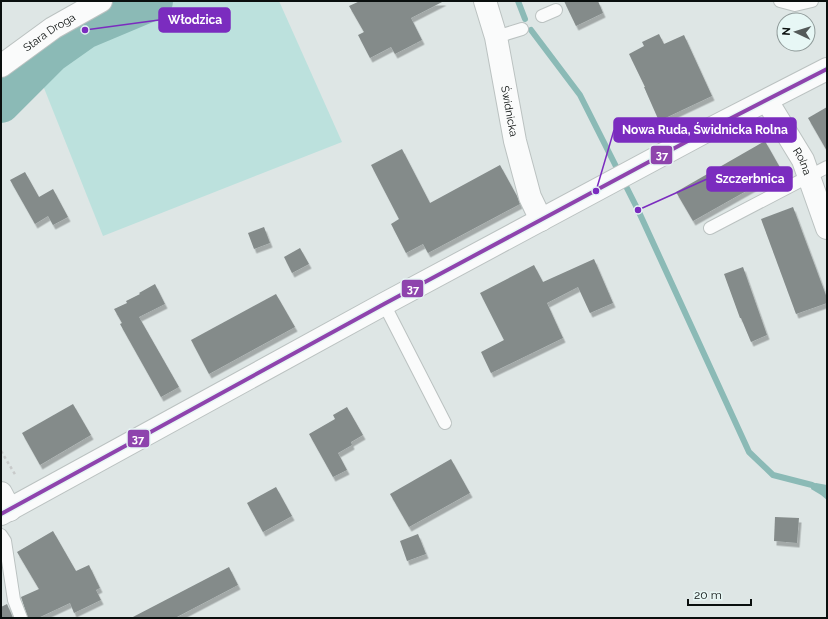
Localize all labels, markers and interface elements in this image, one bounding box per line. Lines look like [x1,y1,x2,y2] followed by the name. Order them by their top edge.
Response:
[159,8,230,32] callout: Włodzica
[21,10,78,54] street label: Stara Droga
[776,12,816,52] north arrow
[168,13,222,27] text: Włodzica
[780,27,793,36] text: N
[499,85,521,138] street label: Świdnicka
[614,118,796,142] callout: Nowa Ruda, Świdnicka Rolna
[622,122,788,137] text: Nowa Ruda, Świdnicka Rolna
[650,145,673,165] line badge: 37
[790,145,814,177] street label: Rolna
[656,149,669,162] text: 37
[707,167,792,191] callout: Szczerbnica
[715,172,785,186] text: Szczerbnica
[401,279,424,298] line badge: 37
[407,283,420,296] text: 37
[127,429,150,448] line badge: 37
[132,433,145,446] text: 37
[688,581,751,607] scale bar
[694,588,722,602] text: 20 m

